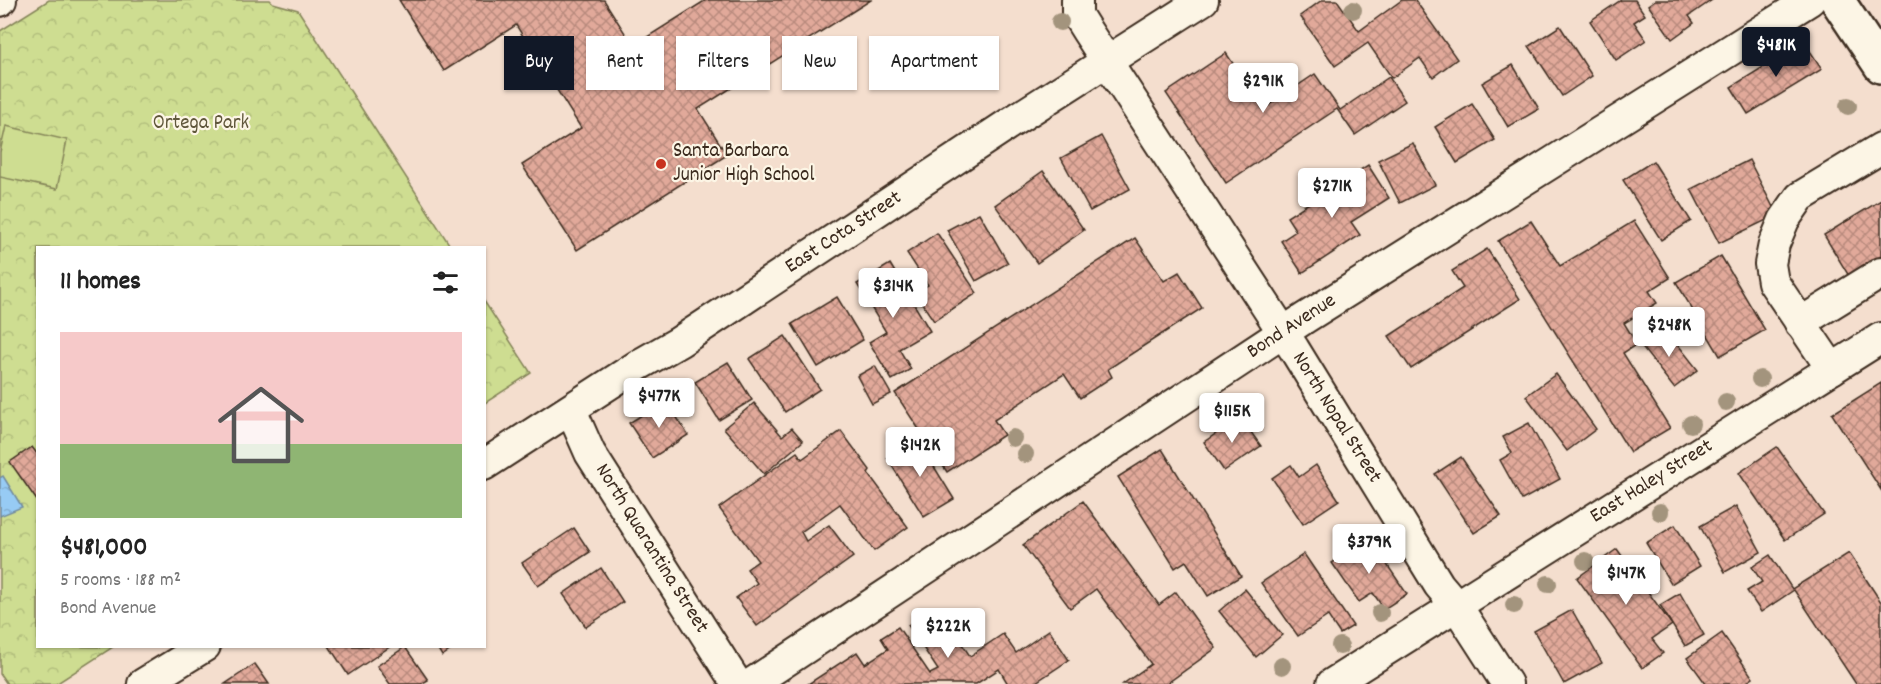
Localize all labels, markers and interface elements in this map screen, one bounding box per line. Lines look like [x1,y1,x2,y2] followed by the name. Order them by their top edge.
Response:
[1734,27,1818,78] pin: $481K
[1756,32,1796,60] text: $481K
[504,36,574,90] chip: Buy
[586,36,664,90] chip: Rent
[676,36,770,90] chip: Filters
[782,36,857,90] chip: New
[869,36,999,90] chip: Apartment
[1221,63,1305,114] pin: $291K
[1242,68,1284,96] text: $291K
[153,109,249,139] park label: Ortega Park
[673,137,814,191] place label: Santa Barbara Junior High School
[654,157,668,171] marker: Santa Barbara Junior High School
[1290,168,1374,219] pin: $271K
[1312,173,1352,201] text: $271K
[780,184,909,282] street label: East Cota Street
[60,264,141,301] text: 11 homes
[429,266,462,299] icon: filters
[851,268,935,319] pin: $314K
[873,273,913,301] text: $314K
[1241,287,1343,367] street label: Bond Avenue
[1627,307,1711,358] pin: $248K
[1647,312,1691,340] text: $248K
[1284,347,1389,490] street label: North Nopal Street
[207,371,315,479] icon: home
[617,378,701,429] pin: $477K
[638,383,681,411] text: $477K
[1190,393,1274,444] pin: $115K
[1213,398,1251,426] text: $115K
[878,427,962,478] pin: $142K
[900,432,940,460] text: $142K
[1585,432,1720,532] street label: East Haley Street
[587,458,716,640] street label: North Quarantina Street
[1327,524,1411,575] pin: $379K
[1346,529,1392,557] text: $379K
[60,530,148,567] text: $481,000
[1584,555,1668,606] pin: $147K
[1606,560,1646,588] text: $147K
[60,567,181,595] text: 5 rooms · 188 m²
[60,595,156,623] text: Bond Avenue
[906,608,990,659] pin: $222K
[925,613,971,641] text: $222K

